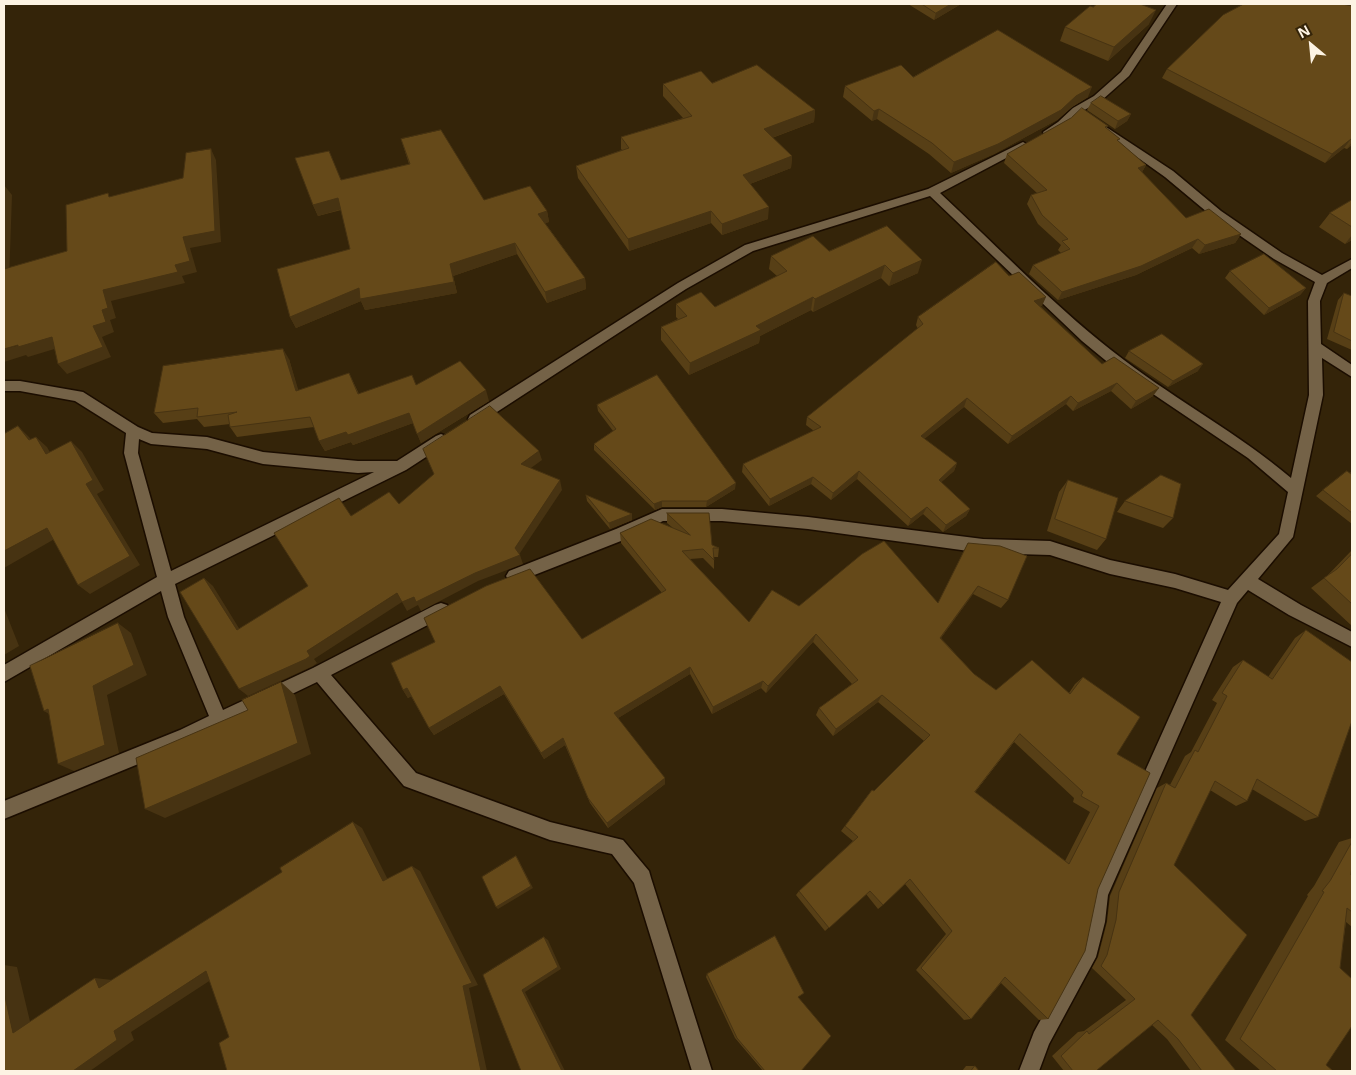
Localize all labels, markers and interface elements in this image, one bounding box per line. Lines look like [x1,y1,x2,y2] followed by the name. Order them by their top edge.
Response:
[1286,20,1336,70] north arrow
[1294,20,1313,42] text: N

